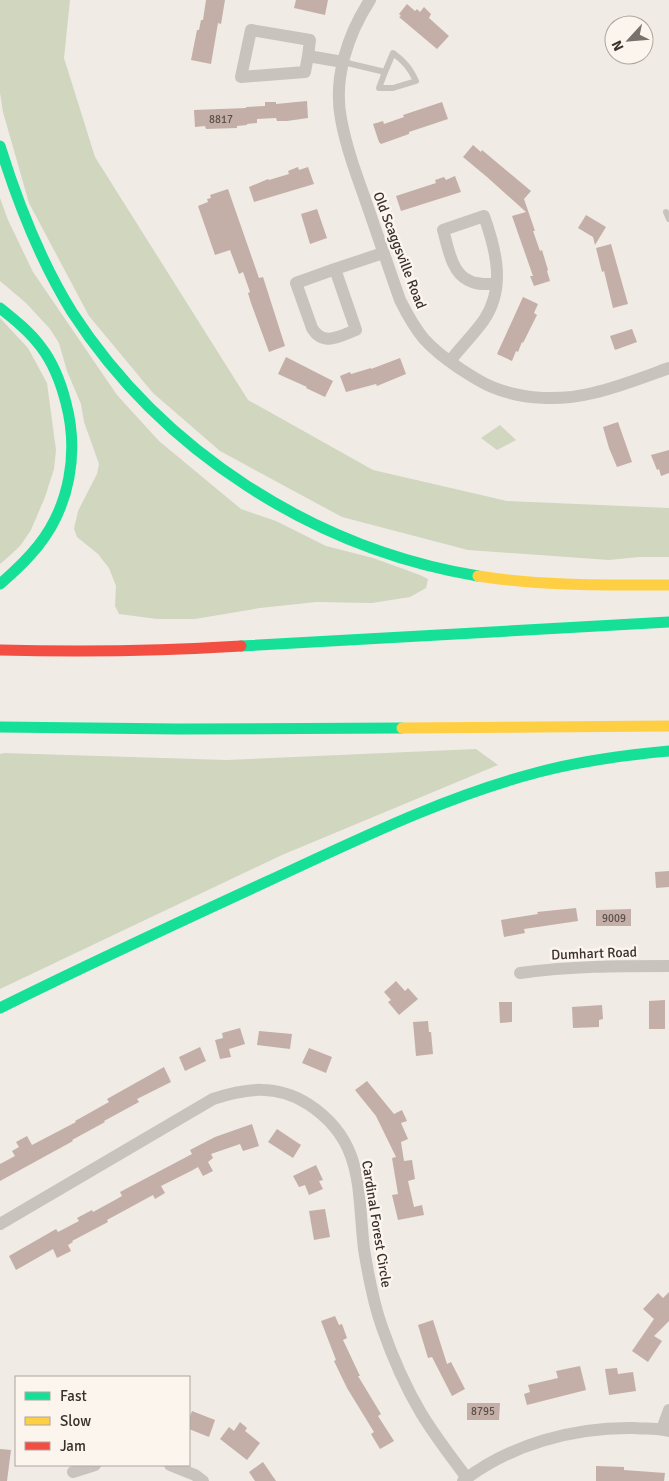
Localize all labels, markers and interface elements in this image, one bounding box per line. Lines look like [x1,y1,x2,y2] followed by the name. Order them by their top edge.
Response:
[604,15,654,65] north arrow
[608,37,628,54] text: N
[209,113,233,126] house number: 8817
[369,189,430,311] street label: Old Scaggsville Road
[602,912,626,925] house number: 9009
[551,944,637,963] street label: Dumhart Road
[358,1159,395,1289] street label: Cardinal Forest Circle
[15,1376,190,1466] legend
[60,1387,87,1405] text: Fast
[471,1405,495,1418] house number: 8795
[60,1412,91,1430] text: Slow
[60,1437,86,1455] text: Jam

